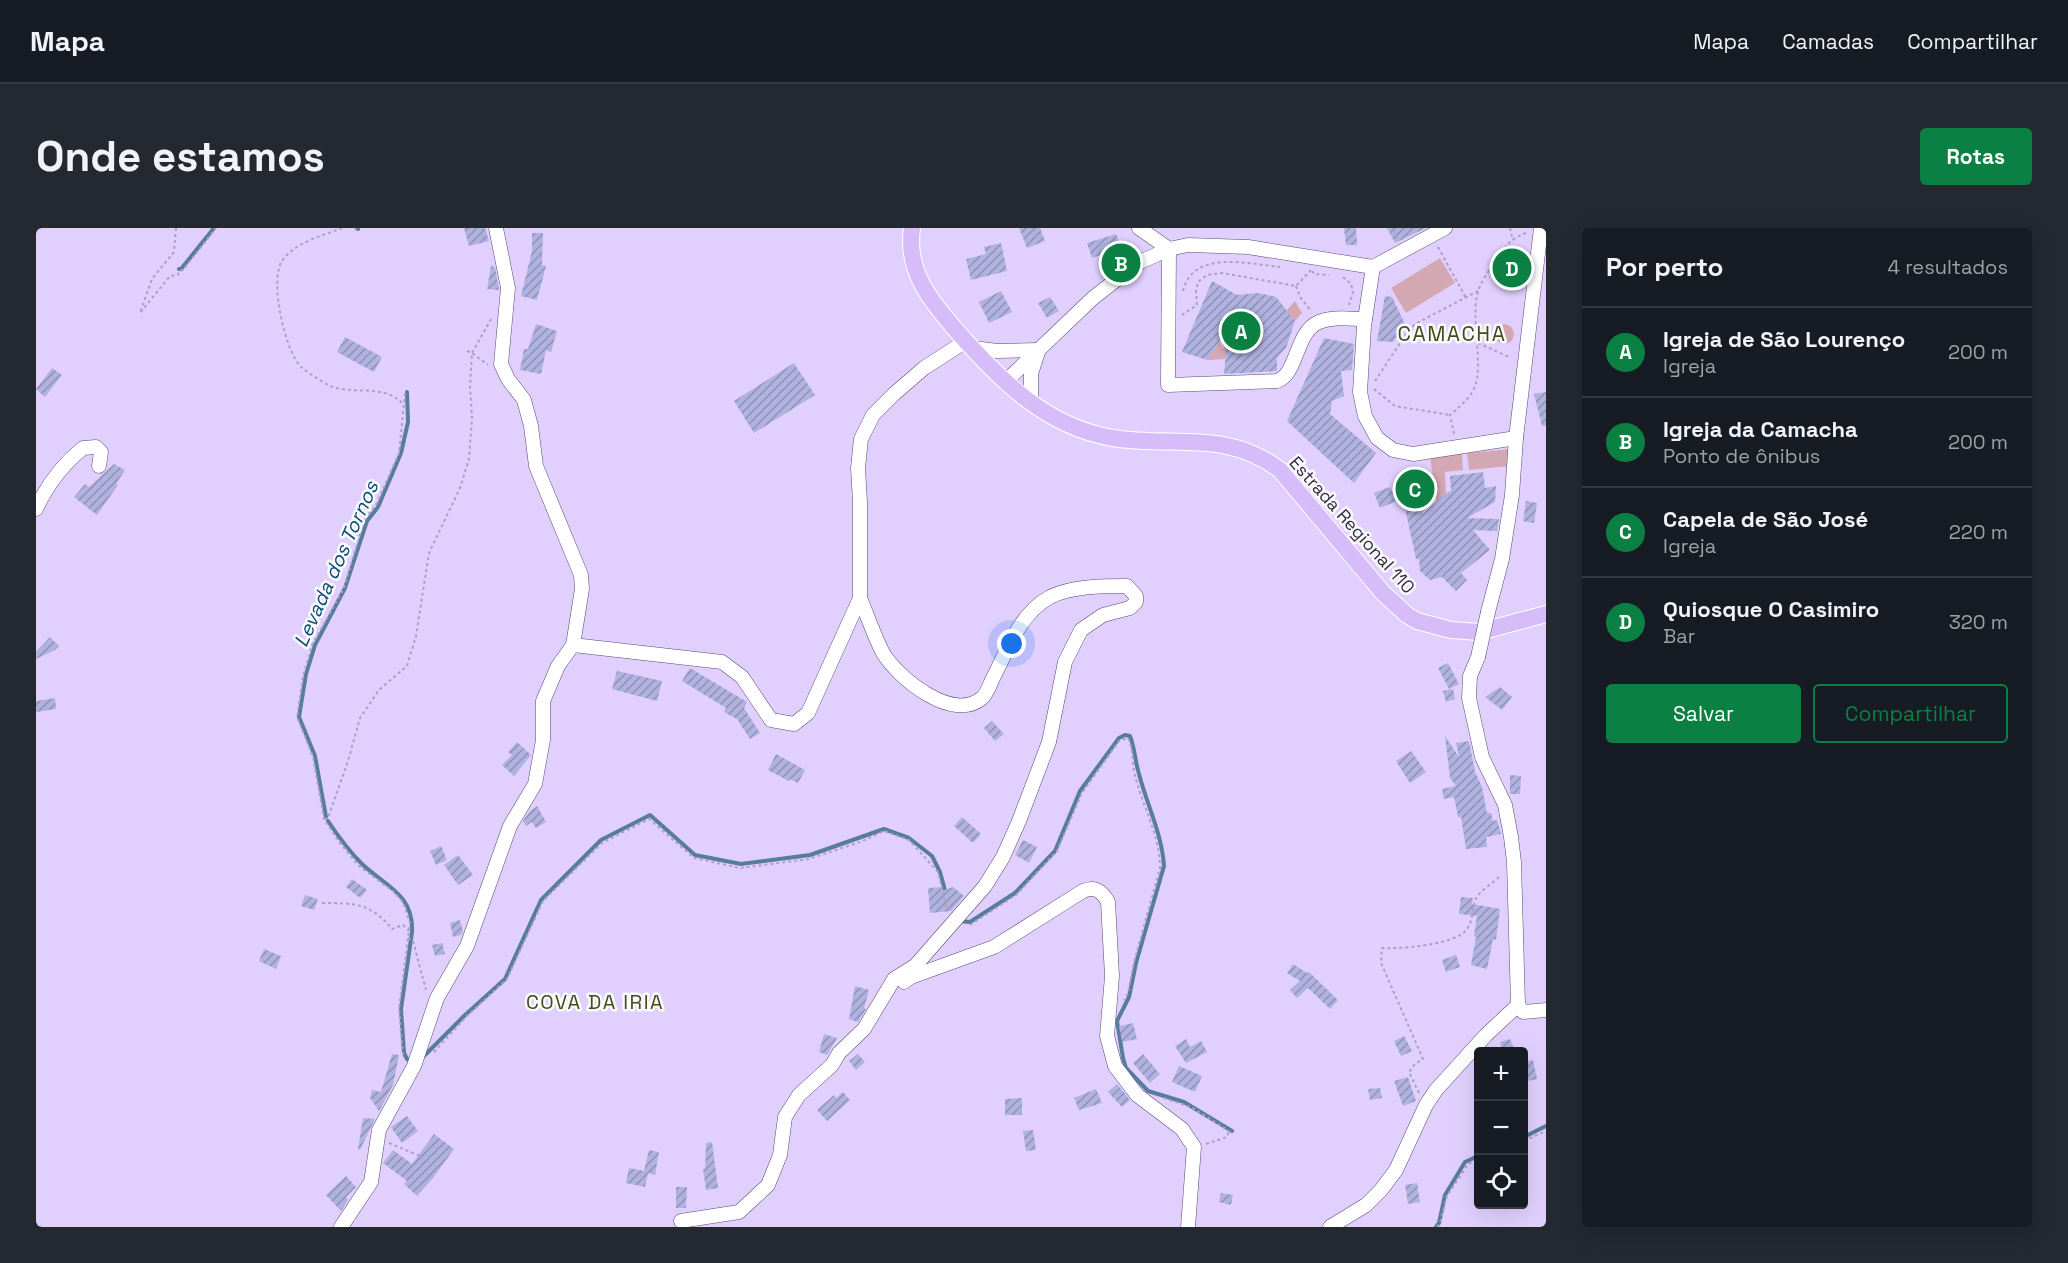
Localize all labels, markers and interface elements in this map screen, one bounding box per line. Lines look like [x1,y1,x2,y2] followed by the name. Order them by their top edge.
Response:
[30,23,105,59] text: Mapa
[1693,28,1749,55] text: Mapa
[1782,28,1874,55] text: Camadas
[1907,28,2038,55] text: Compartilhar
[1920,128,2032,185] button: Rotas
[36,130,325,183] text: Onde estamos
[1102,240,1140,285] pin: B
[1492,246,1532,291] pin: D
[1606,250,1723,284] text: Por perto
[1888,254,2008,280] text: 4 resultados
[1222,308,1260,354] pin: A
[1398,320,1506,347] district label: CAMACHA
[1663,325,1905,353] text: Igreja de São Lourenço
[1619,339,1632,365] text: A
[1948,339,2008,365] text: 200 m
[1663,353,1716,379] text: Igreja
[1663,415,1858,443] text: Igreja da Camacha
[1619,429,1632,455] text: B
[1948,429,2008,455] text: 200 m
[1663,443,1820,469] text: Ponto de ônibus
[1285,451,1420,598] street label: Estrada Regional 110
[1396,466,1434,512] pin: C
[288,476,385,651] water label: Levada dos Tornos
[1663,505,1868,533] text: Capela de São José
[1619,519,1632,545] text: C
[1949,519,2008,545] text: 220 m
[1663,533,1716,559] text: Igreja
[1663,595,1879,623] text: Quiosque O Casimiro
[1619,609,1632,635] text: D
[1949,609,2008,635] text: 320 m
[1663,623,1695,649] text: Bar
[997,629,1026,658] your location
[1606,684,1801,743] button: Salvar
[1813,684,2008,743] button: Compartilhar
[526,989,664,1015] district label: COVA DA IRIA
[1474,1047,1528,1209] map controls
[1474,1047,1528,1101] button: +
[1474,1101,1528,1155] button: −
[1474,1155,1528,1209] button: locate

